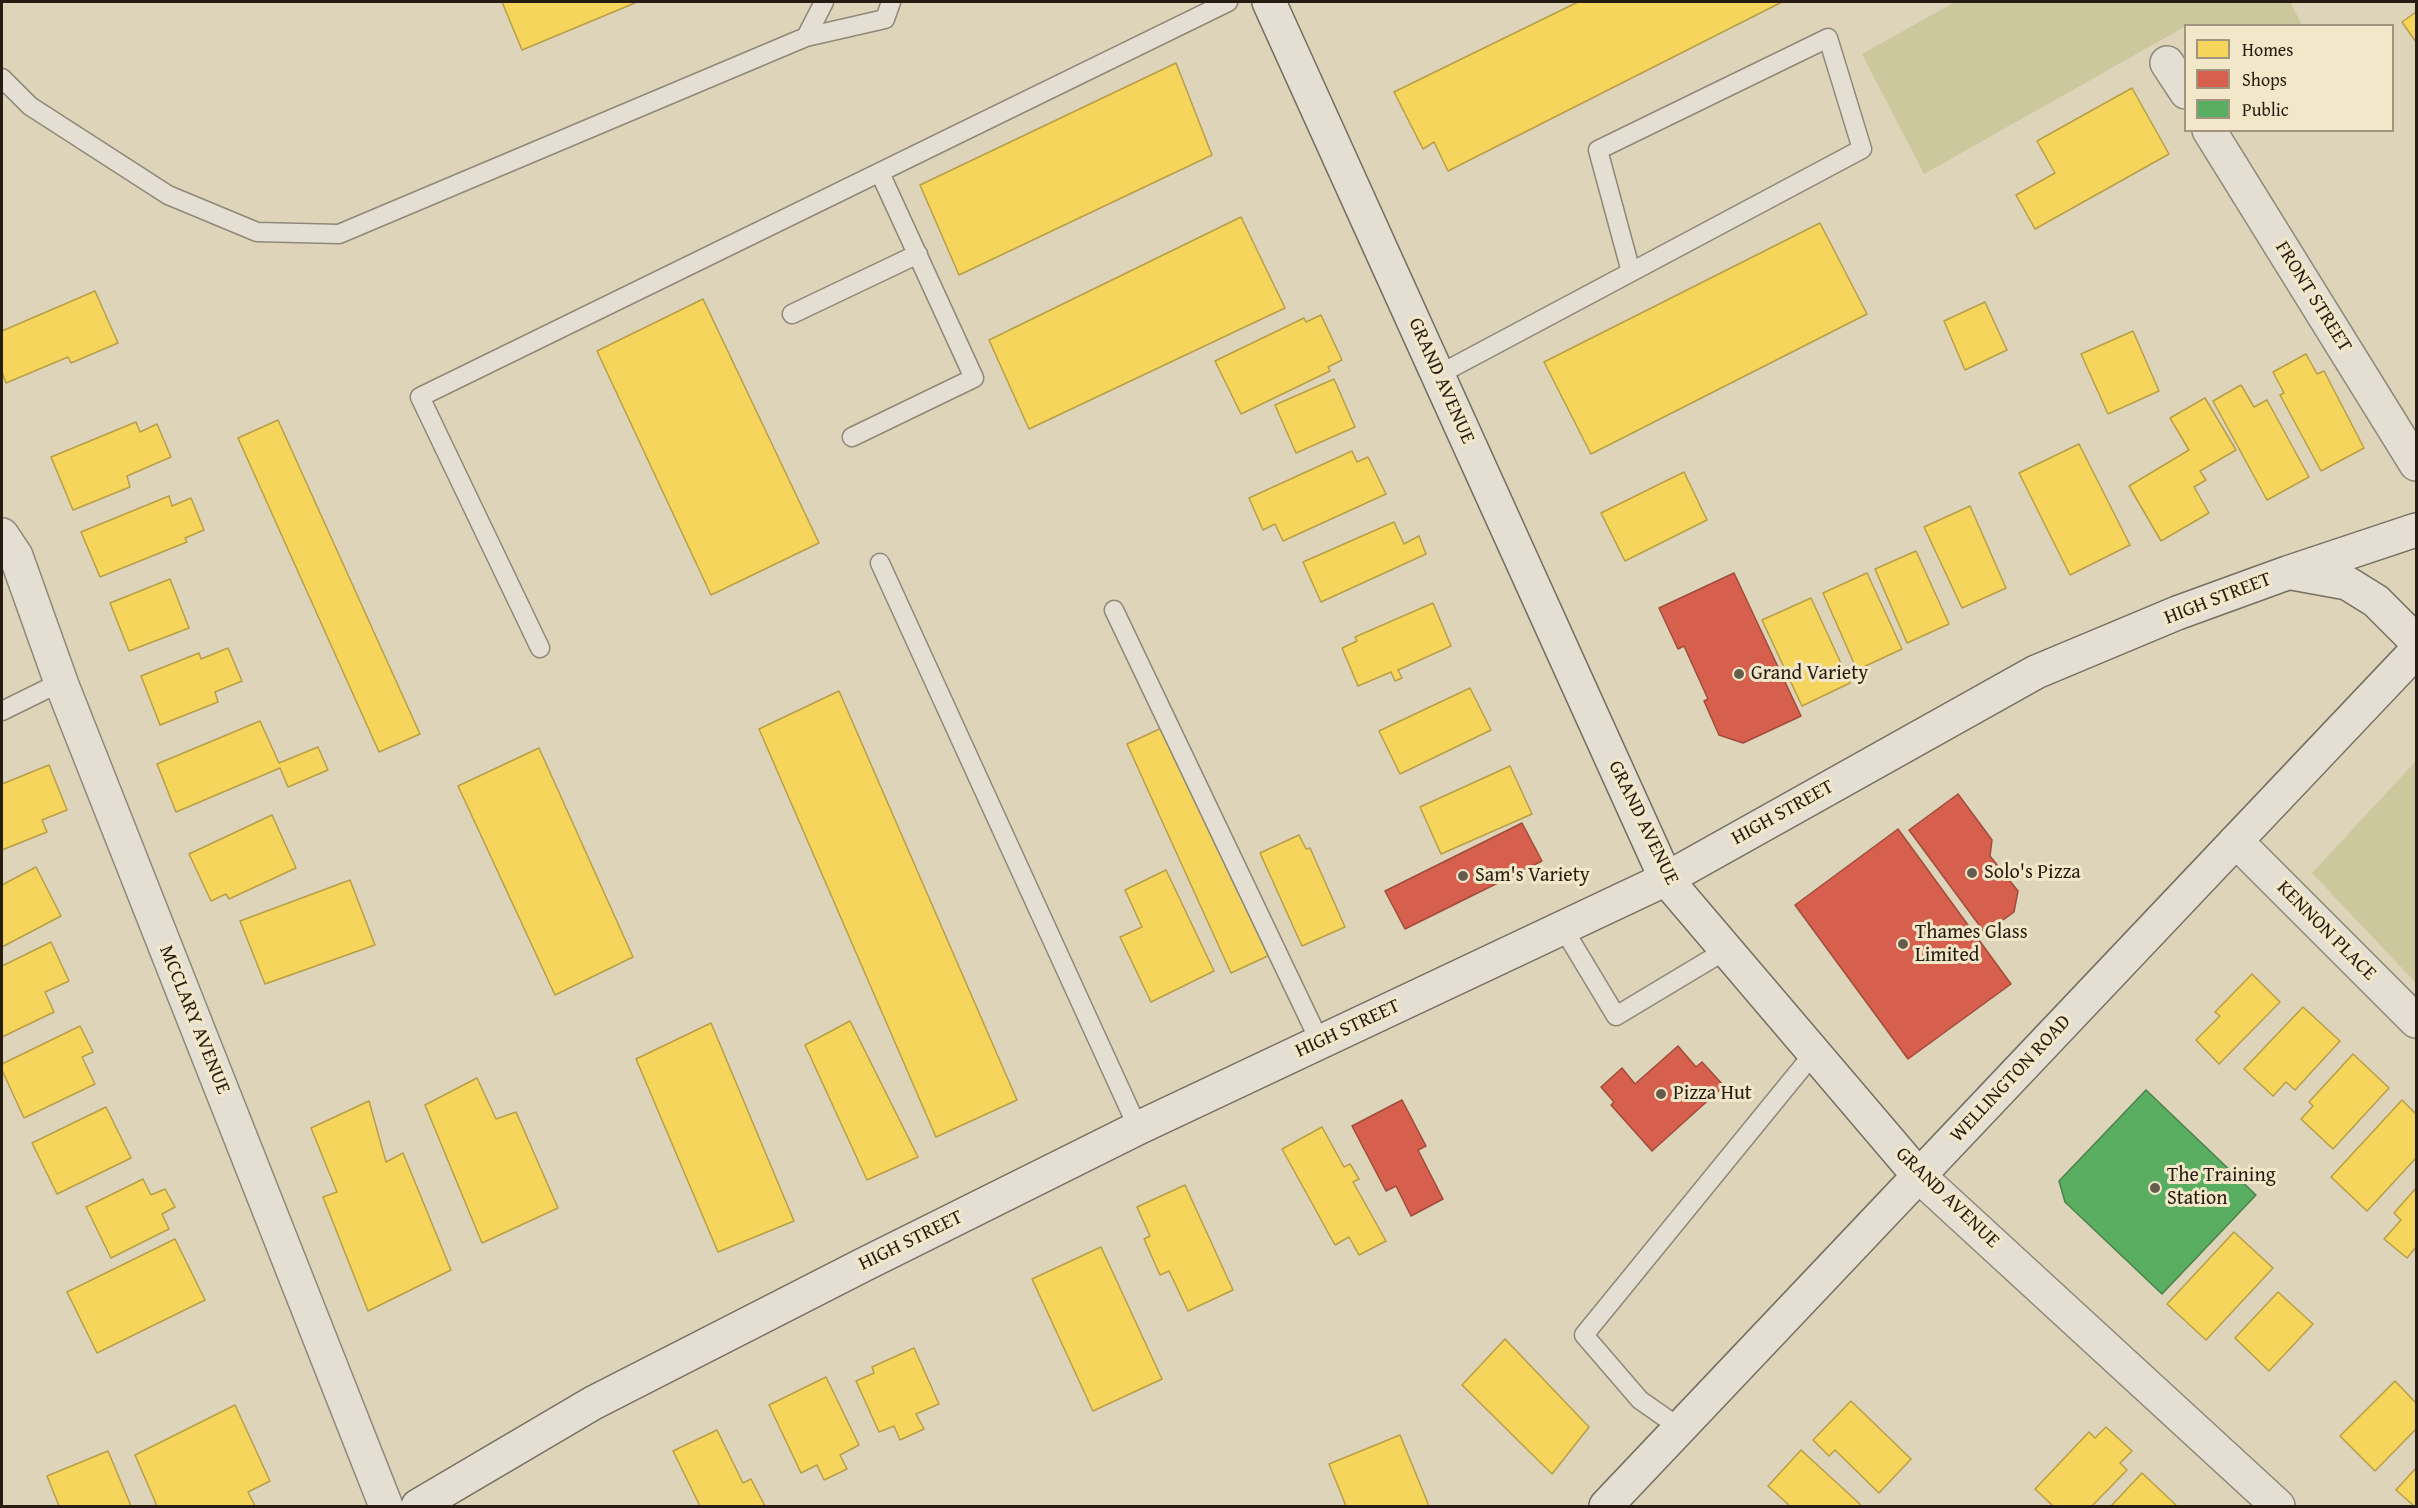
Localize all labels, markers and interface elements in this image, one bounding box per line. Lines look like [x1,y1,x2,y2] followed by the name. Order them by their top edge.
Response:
[2184,24,2394,132] legend
[2242,36,2293,63] text: Homes
[2242,66,2287,93] text: Shops
[2242,96,2289,123] text: Public
[2269,237,2357,357] street label: FRONT STREET
[1403,314,1479,448] street label: GRAND AVENUE
[2161,568,2275,630] street label: HIGH STREET
[1751,662,1868,686] place label: Grand Variety
[1732,667,1746,681] marker: Grand Variety
[1603,757,1683,889] street label: GRAND AVENUE
[1728,775,1838,851] street label: HIGH STREET
[1984,861,2081,885] place label: Solo's Pizza
[1475,864,1590,888] place label: Sam's Variety
[1965,866,1979,880] marker: Solo's Pizza
[1456,869,1470,883] marker: Sam's Variety
[2271,876,2381,986] street label: KENNON PLACE
[1915,921,2028,968] place label: Thames Glass Limited
[1896,937,1910,951] marker: Thames Glass Limited
[153,942,235,1098] street label: MCCLARY AVENUE
[1292,994,1404,1064] street label: HIGH STREET
[1946,1010,2076,1148] street label: WELLINGTON ROAD
[1673,1082,1752,1106] place label: Pizza Hut
[1654,1087,1668,1101] marker: Pizza Hut
[1890,1142,2004,1254] street label: GRAND AVENUE
[2167,1164,2276,1211] place label: The Training Station
[2148,1181,2162,1195] marker: The Training Station
[855,1205,967,1277] street label: HIGH STREET

